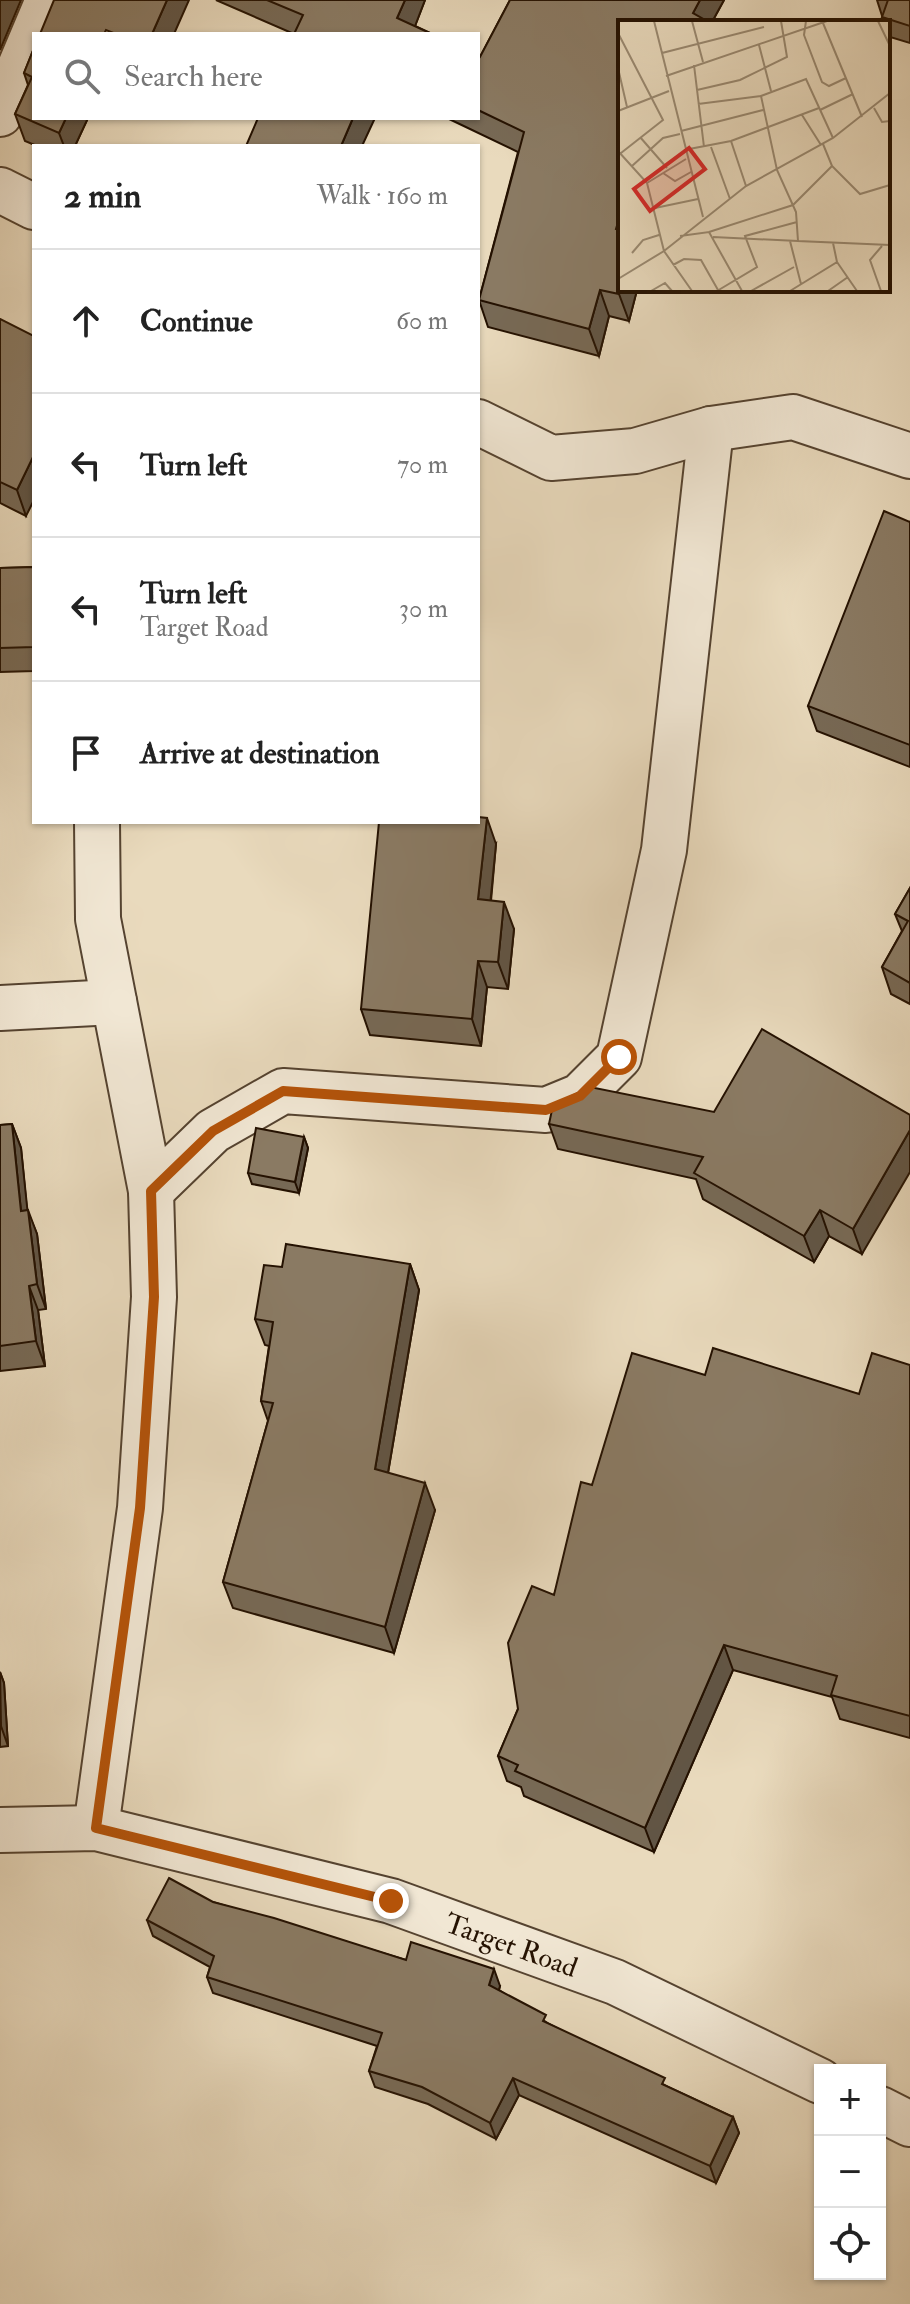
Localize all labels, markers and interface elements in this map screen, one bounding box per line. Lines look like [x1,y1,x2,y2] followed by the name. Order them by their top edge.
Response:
[618,20,890,292] inset map
[32,32,480,120] search box
[60,54,104,98] icon: search
[124,58,263,95] text: Search here
[64,175,141,218] text: 2 min
[317,180,448,212] text: Walk · 160 m
[64,299,108,343] icon: ahead
[140,303,253,340] text: Continue
[396,305,448,337] text: 60 m
[64,443,108,487] icon: left
[140,447,247,484] text: Turn left
[397,449,448,481] text: 70 m
[140,575,247,612] text: Turn left
[64,587,108,631] icon: left
[399,593,448,625] text: 30 m
[140,612,269,644] text: Target Road
[64,731,108,775] icon: arrive
[140,735,380,772] text: Arrive at destination
[601,1039,637,1075] route start
[373,1883,409,1919] route end
[440,1906,582,1986] street label: Target Road
[814,2064,886,2280] map controls
[814,2064,886,2136] button: +
[814,2136,886,2208] button: −
[814,2208,886,2280] button: locate

